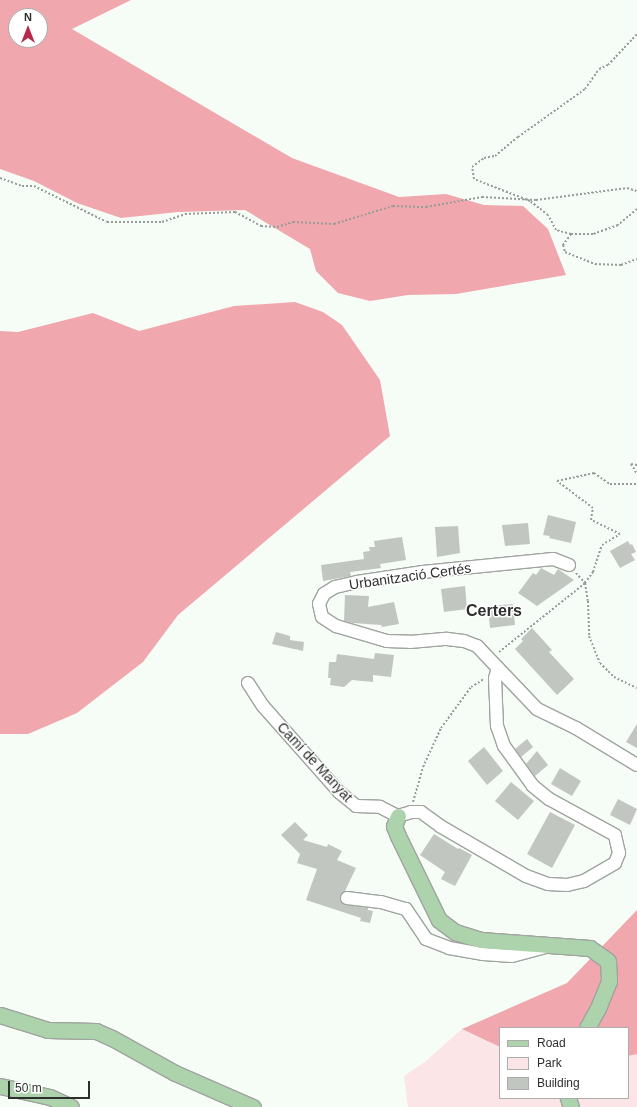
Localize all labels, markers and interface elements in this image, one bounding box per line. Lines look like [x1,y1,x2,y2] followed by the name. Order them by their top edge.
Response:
[8,8,48,48] north arrow
[24,11,32,23] text: N
[348,559,472,593] street label: Urbanització Certés
[466,601,522,621] district label: Certers
[274,719,356,805] street label: Camí de Manyat
[499,1027,629,1099] legend
[537,1036,566,1050] text: Road
[537,1056,562,1070] text: Park
[10,1073,92,1099] scale bar
[537,1076,580,1090] text: Building
[15,1081,42,1095] text: 50 m

